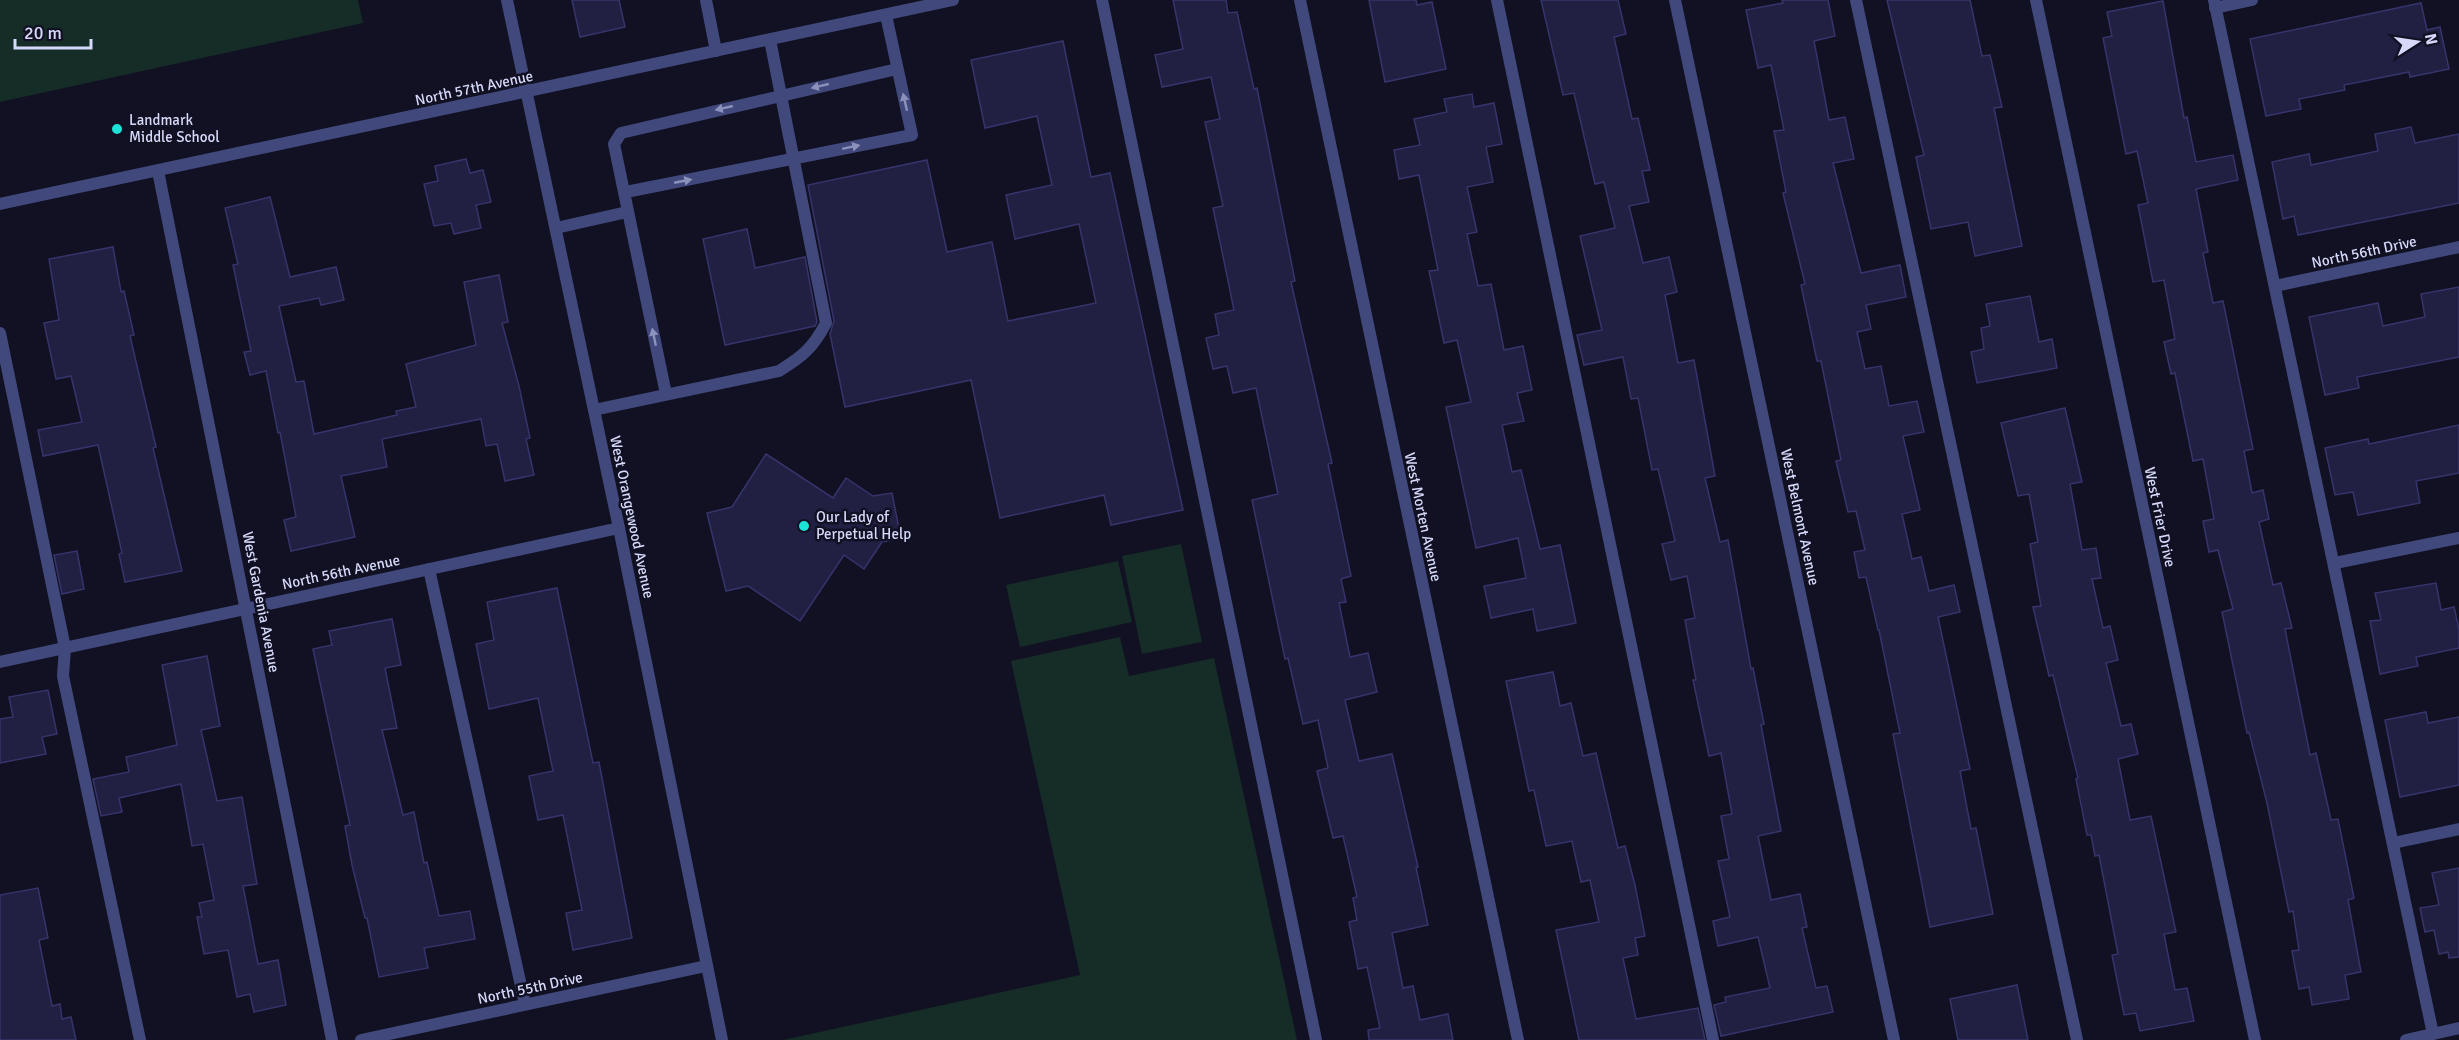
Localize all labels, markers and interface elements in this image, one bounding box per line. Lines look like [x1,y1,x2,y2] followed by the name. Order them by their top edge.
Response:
[15,12,92,50] scale bar
[2387,12,2447,72] north arrow
[24,22,62,44] text: 20 m
[2420,32,2442,47] text: N
[413,67,535,109] street label: North 57th Avenue
[810,82,829,92] one-way arrow
[899,92,909,111] one-way arrow
[715,104,734,114] one-way arrow
[129,111,220,146] place label: Landmark Middle School
[110,122,124,136] marker: Landmark Middle School
[842,142,861,151] one-way arrow
[674,176,693,185] one-way arrow
[2310,232,2418,272] street label: North 56th Drive
[649,327,658,346] one-way arrow
[606,434,658,600] street label: West Orangewood Avenue
[1777,447,1823,587] street label: West Belmont Avenue
[1401,451,1445,583] street label: West Morten Avenue
[2141,465,2179,569] street label: West Frier Drive
[816,508,911,543] place label: Our Lady of Perpetual Help
[797,519,811,533] marker: Our Lady of Perpetual Help
[239,530,283,674] street label: West Gardenia Avenue
[280,551,402,593] street label: North 56th Avenue
[476,968,584,1008] street label: North 55th Drive

